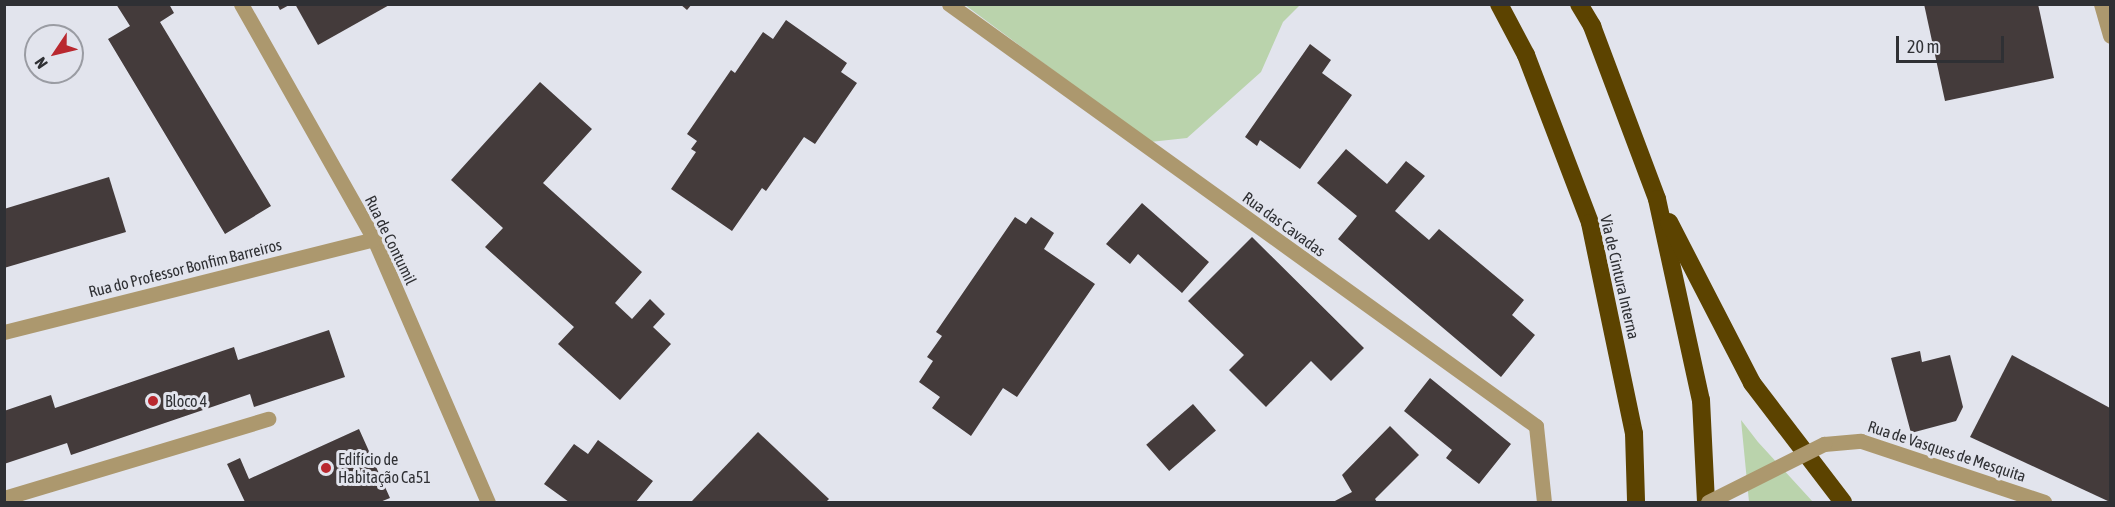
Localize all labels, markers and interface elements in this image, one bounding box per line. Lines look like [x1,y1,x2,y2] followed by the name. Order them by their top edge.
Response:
[24,24,84,84] north arrow
[1899,24,2007,62] scale bar
[1907,36,1939,57] text: 20 m
[31,54,51,72] text: N
[1239,188,1329,260] street label: Rua das Cavadas
[361,192,421,288] street label: Rua de Contumil
[1596,213,1644,341] street label: Via de Cintura Interna
[87,235,283,301] street label: Rua do Professor Bonfim Barreiros
[165,391,207,411] place label: Bloco 4
[146,394,160,408] marker: Bloco 4
[1866,416,2028,486] street label: Rua de Vasques de Mesquita
[338,449,431,487] place label: Edifício de Habitação Ca51
[319,461,333,475] marker: Edifício de Habitação Ca51

